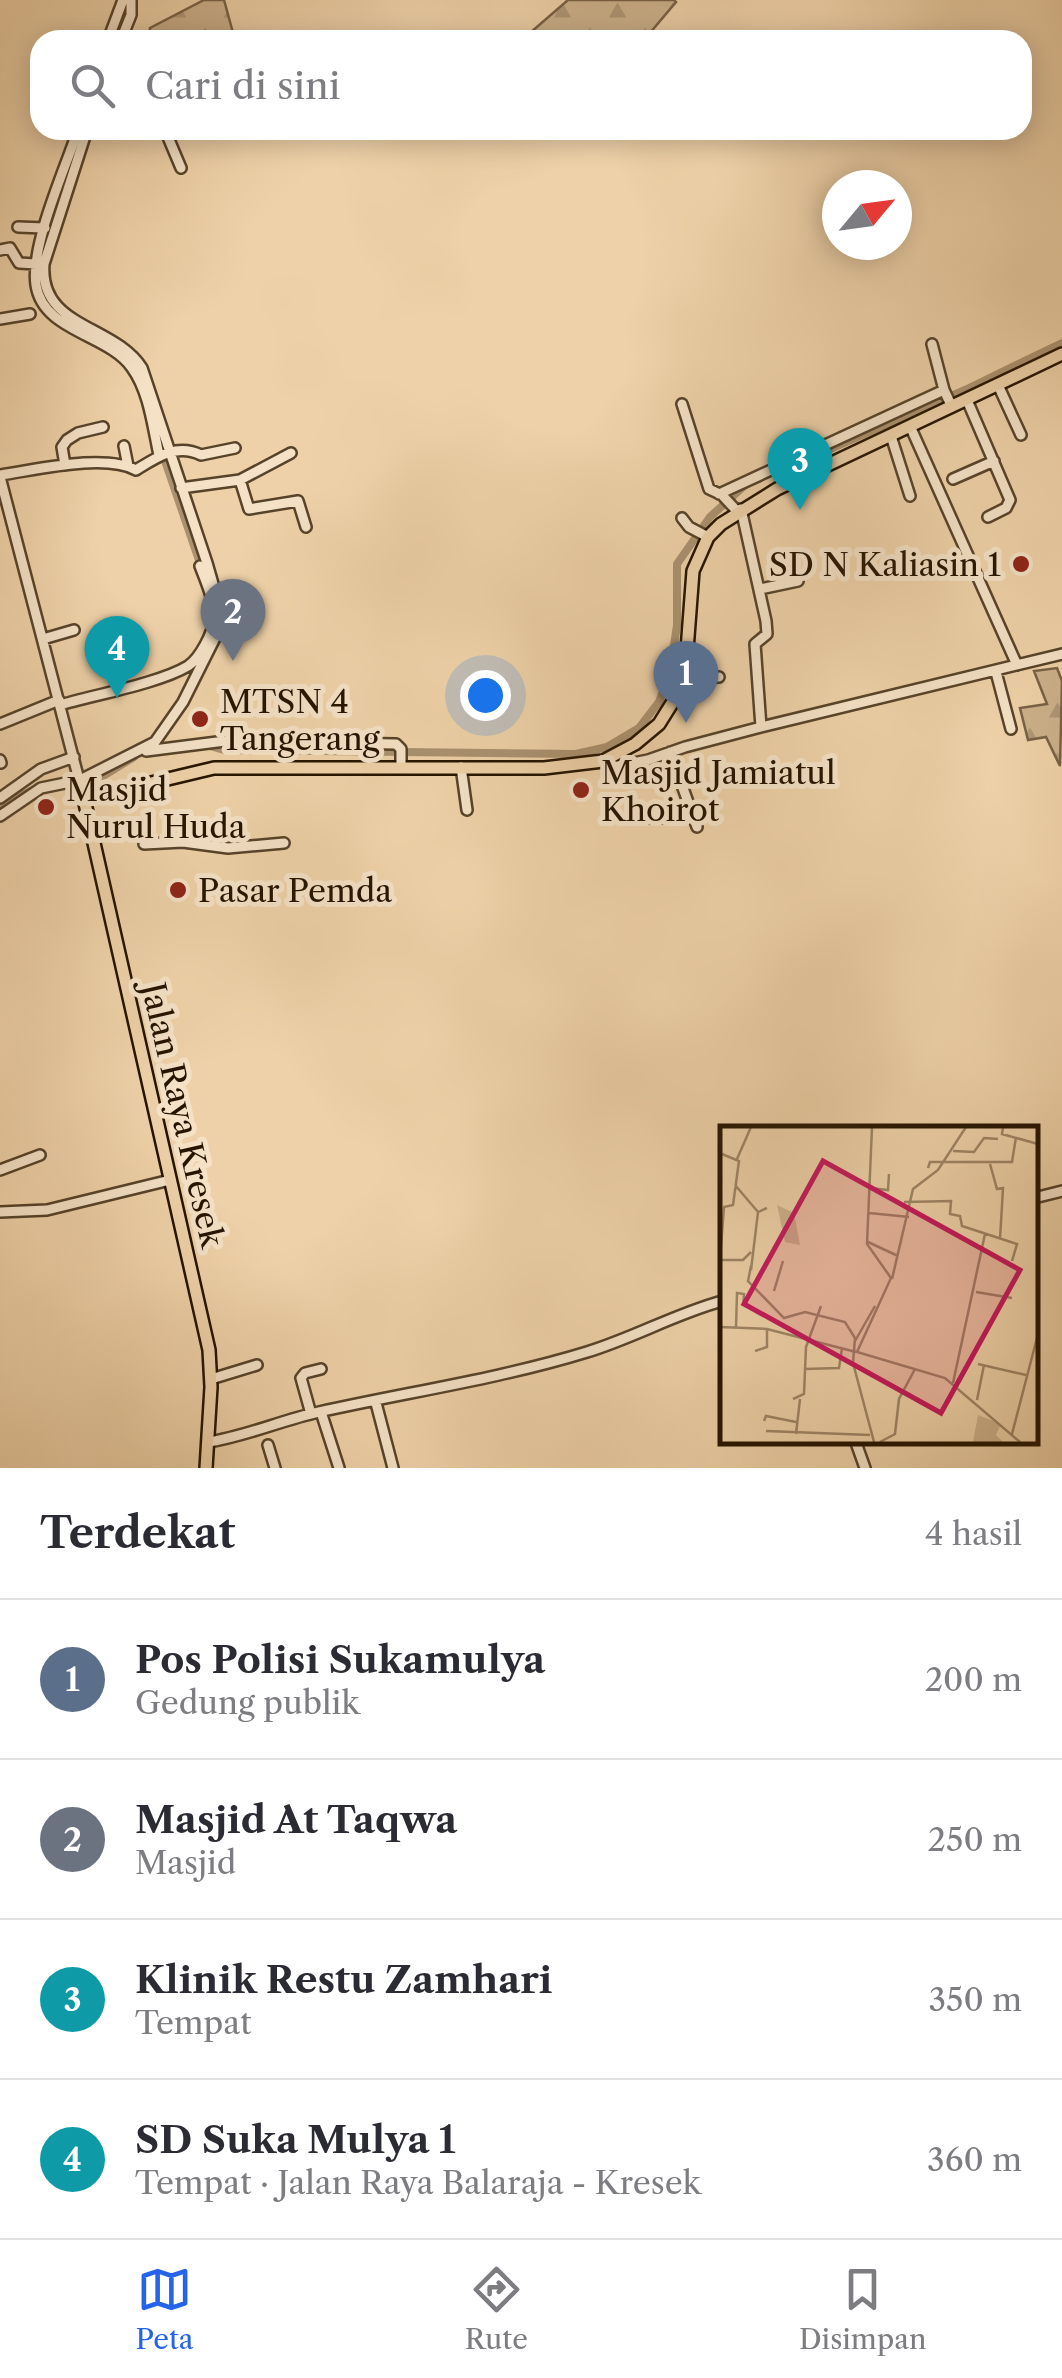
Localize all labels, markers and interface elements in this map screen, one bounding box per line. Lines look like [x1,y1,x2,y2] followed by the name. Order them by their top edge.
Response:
[30,30,1032,140] search box
[65,58,120,113] icon: search
[145,62,340,109] text: Cari di sini
[822,170,912,260] north arrow
[768,428,832,510] pin: 3
[769,545,1001,584] place label: SD N Kaliasin 1
[1010,553,1032,575] marker: SD N Kaliasin 1
[200,578,266,661] pin: 2
[84,616,150,698] pin: 4
[654,640,718,723] pin: 1
[460,670,511,721] your location
[220,682,381,758] place label: MTSN 4 Tangerang
[189,708,211,730] marker: MTSN 4 Tangerang
[601,753,835,829] place label: Masjid Jamiatul Khoirot
[66,770,246,846] place label: Masjid Nurul Huda
[570,779,592,801] marker: Masjid Jamiatul Khoirot
[35,796,57,818] marker: Masjid Nurul Huda
[198,871,392,910] place label: Pasar Pemda
[167,879,189,901] marker: Pasar Pemda
[132,974,233,1253] street label: Jalan Raya Kresek
[720,1126,1037,1443] inset map
[40,1507,235,1559] text: Terdekat
[925,1514,1022,1553] text: 4 hasil
[135,1636,545,1683] text: Pos Polisi Sukamulya
[65,1660,80,1699] text: 1
[925,1660,1022,1699] text: 200 m
[135,1683,360,1722] text: Gedung publik
[135,1796,457,1843] text: Masjid At Taqwa
[63,1820,82,1859] text: 2
[928,1820,1022,1859] text: 250 m
[135,1843,236,1882] text: Masjid
[135,1956,552,2003] text: Klinik Restu Zamhari
[63,1980,82,2019] text: 3
[928,1980,1022,2019] text: 350 m
[135,2003,252,2042] text: Tempat
[135,2116,456,2163] text: SD Suka Mulya 1
[63,2140,82,2179] text: 4
[927,2140,1022,2179] text: 360 m
[135,2163,701,2202] text: Tempat · Jalan Raya Balaraja - Kresek
[136,2262,194,2356] tab: Peta
[465,2262,528,2356] tab: Rute
[799,2262,927,2356] tab: Disimpan

